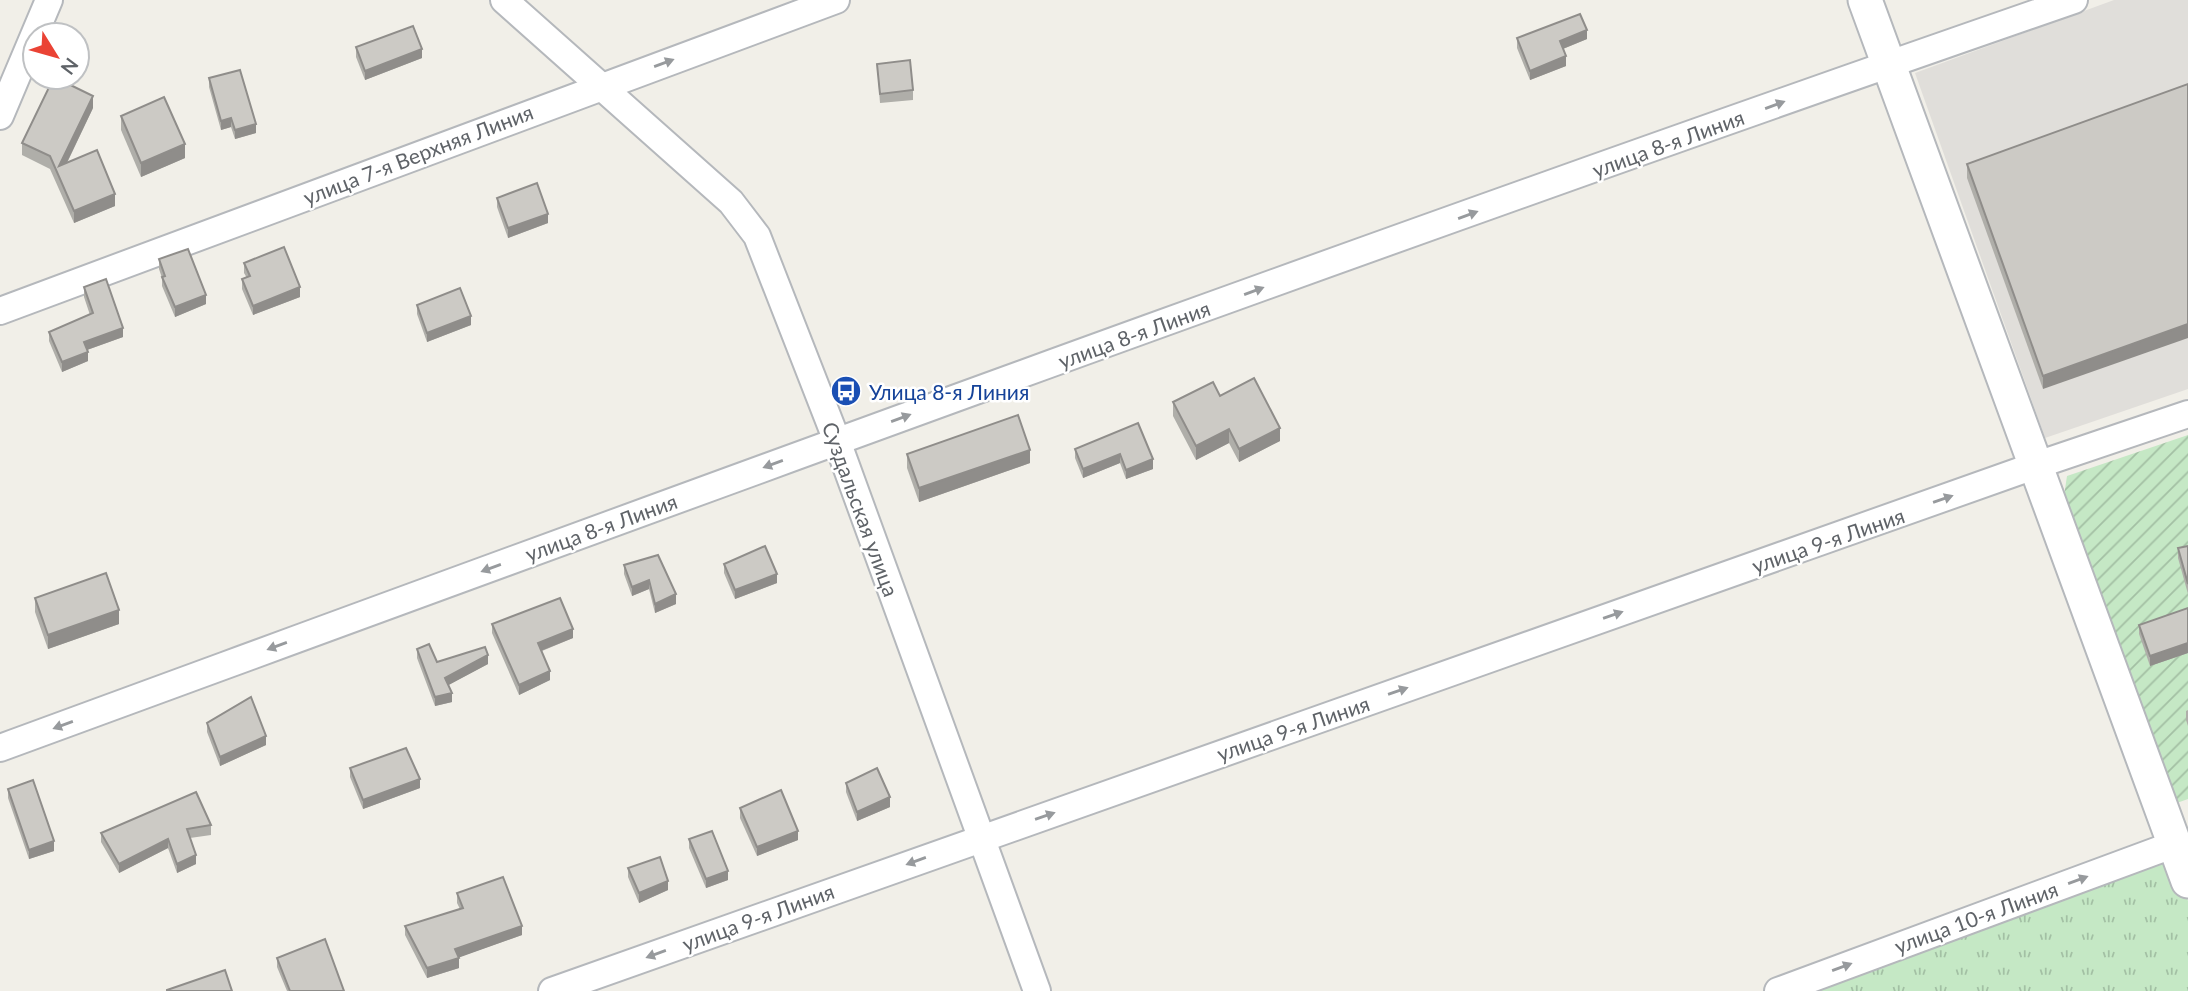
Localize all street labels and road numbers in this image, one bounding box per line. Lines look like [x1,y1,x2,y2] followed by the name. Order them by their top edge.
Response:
[300,99,536,209] street label: улица 7-я Верхняя Линия
[1589,104,1747,182] street label: улица 8-я Линия
[1055,295,1213,373] street label: улица 8-я Линия
[818,418,904,600] street label: Суздальская улица
[522,488,680,566] street label: улица 8-я Линия
[1748,502,1908,578] street label: улица 9-я Линия
[1213,690,1373,766] street label: улица 9-я Линия
[1891,876,2061,958] street label: улица 10-я Линия
[679,878,837,956] street label: улица 9-я Линия

